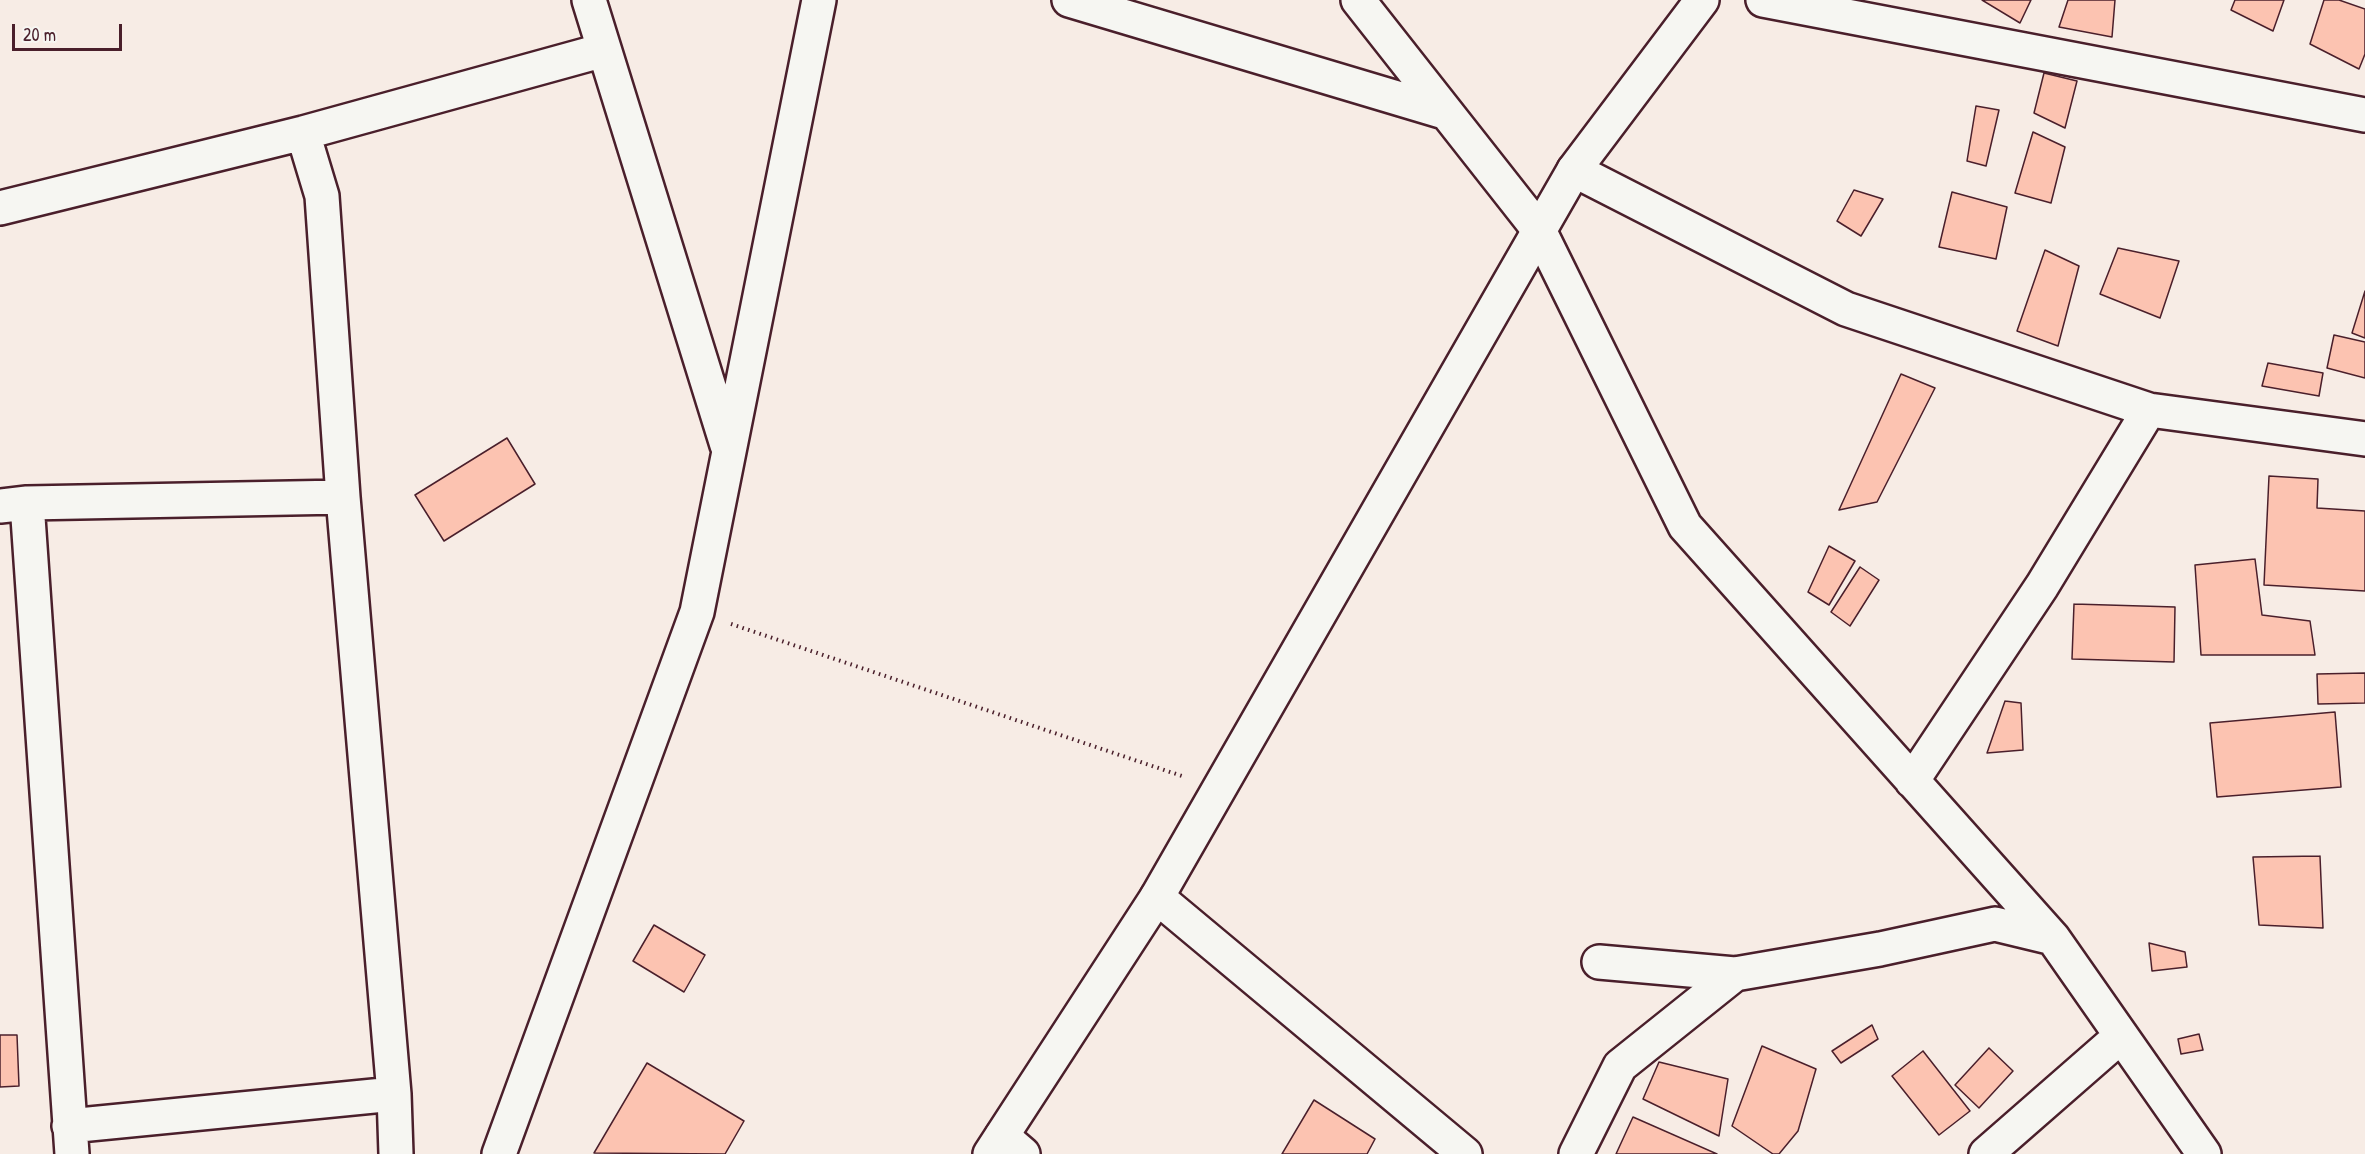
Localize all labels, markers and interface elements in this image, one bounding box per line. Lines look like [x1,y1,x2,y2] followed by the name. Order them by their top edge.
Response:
[15,12,124,50] scale bar
[23,22,56,47] text: 20 m

